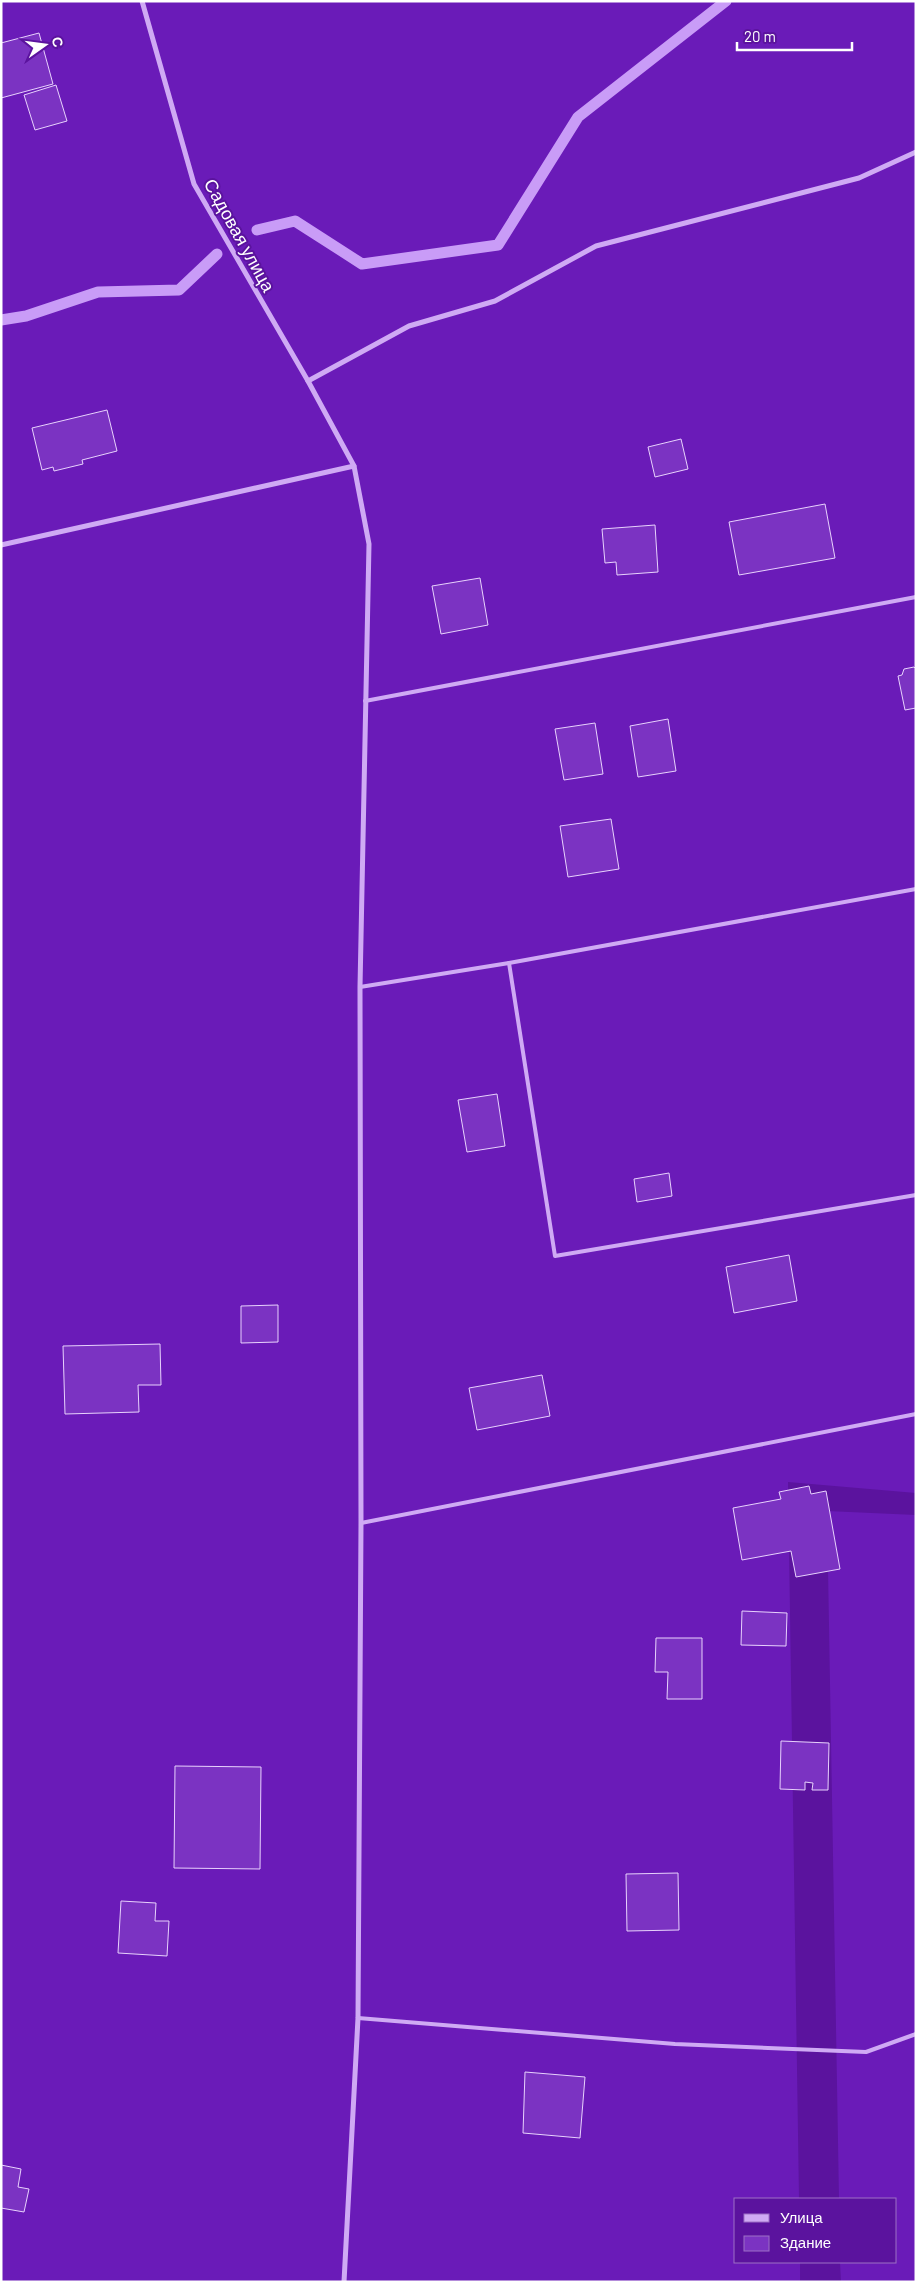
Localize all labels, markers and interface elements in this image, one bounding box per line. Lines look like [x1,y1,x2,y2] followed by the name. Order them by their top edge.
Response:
[20,20,70,70] north arrow
[737,20,852,52] scale bar
[744,27,776,45] text: 20 m
[49,35,68,49] text: С
[200,175,281,296] street label: Садовая улица
[734,2198,897,2263] legend
[780,2208,823,2226] text: Улица
[780,2233,831,2251] text: Здание

